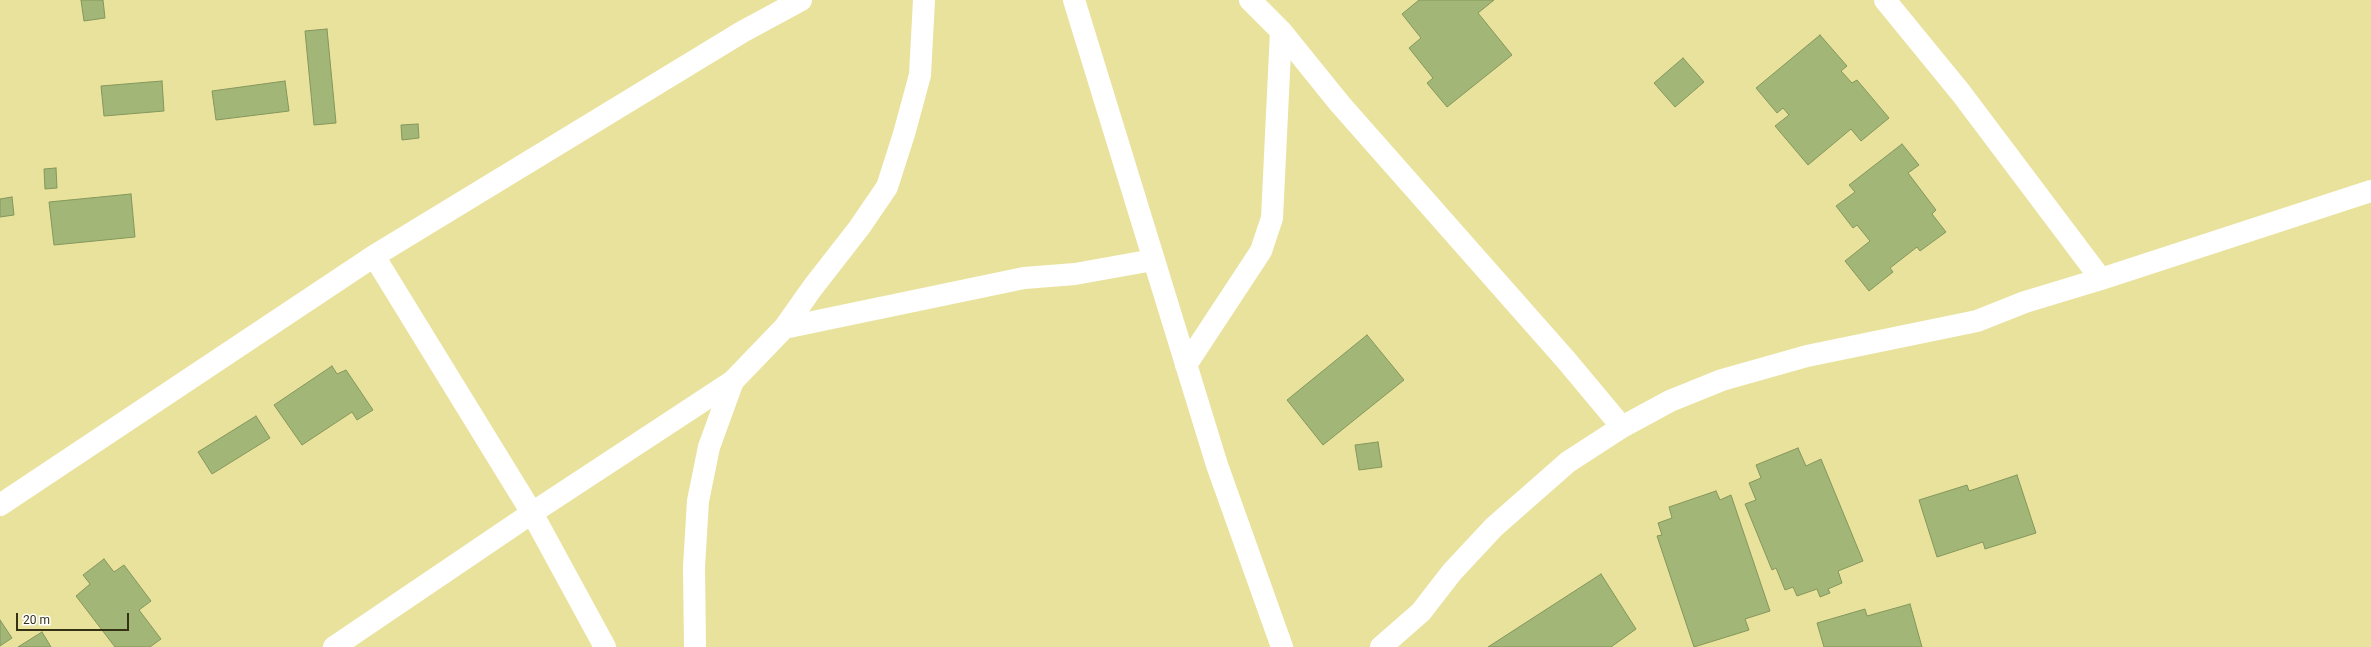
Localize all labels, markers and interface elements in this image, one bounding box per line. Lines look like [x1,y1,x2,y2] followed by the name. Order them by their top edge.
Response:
[18,605,131,631] scale bar
[23,613,50,627] text: 20 m

